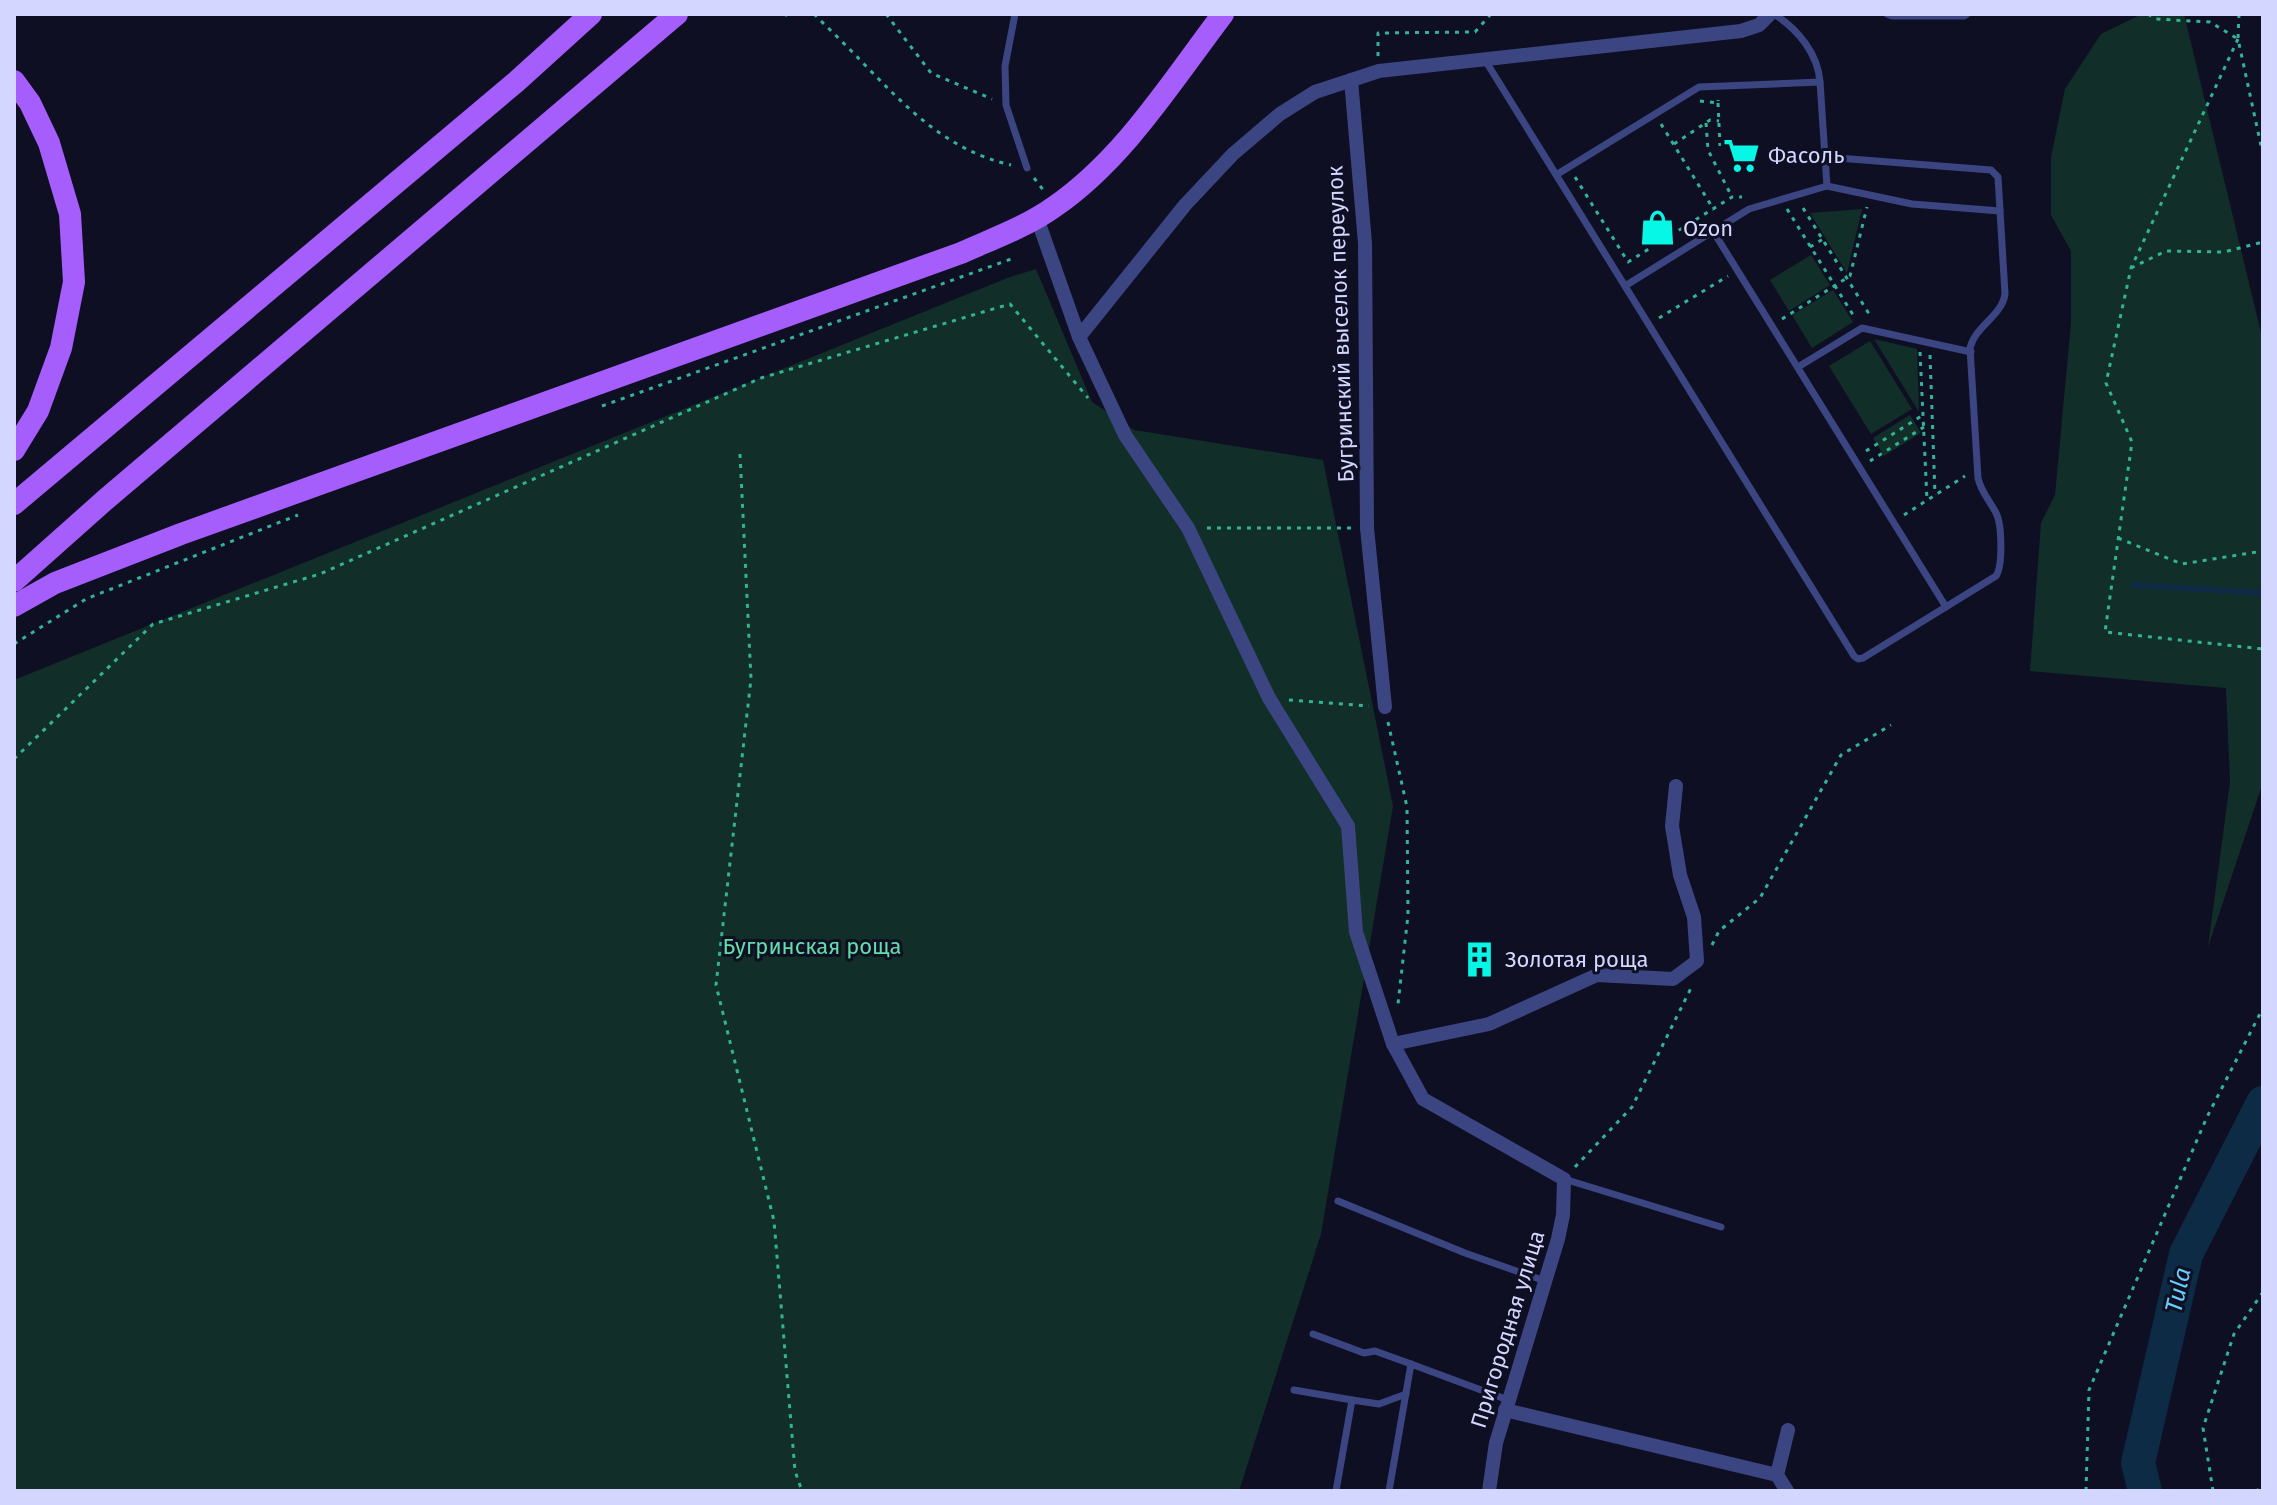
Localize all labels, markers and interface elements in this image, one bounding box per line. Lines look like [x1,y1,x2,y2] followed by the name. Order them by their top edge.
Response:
[1723,136,1761,174] supermarket icon: Фасоль
[1768,142,1845,169] place label: Фасоль
[1321,165,1360,483] street label: Бугринский выселок переулок
[1638,209,1676,247] shop icon: Ozon
[1683,215,1733,242] place label: Ozon
[722,933,902,960] park label: Бугринская роща
[1460,940,1498,978] building icon: Золотая роща
[1505,946,1648,973] place label: Золотая роща
[1465,1227,1550,1431] street label: Пригородная улица
[2159,1265,2197,1315] water label: Tula

